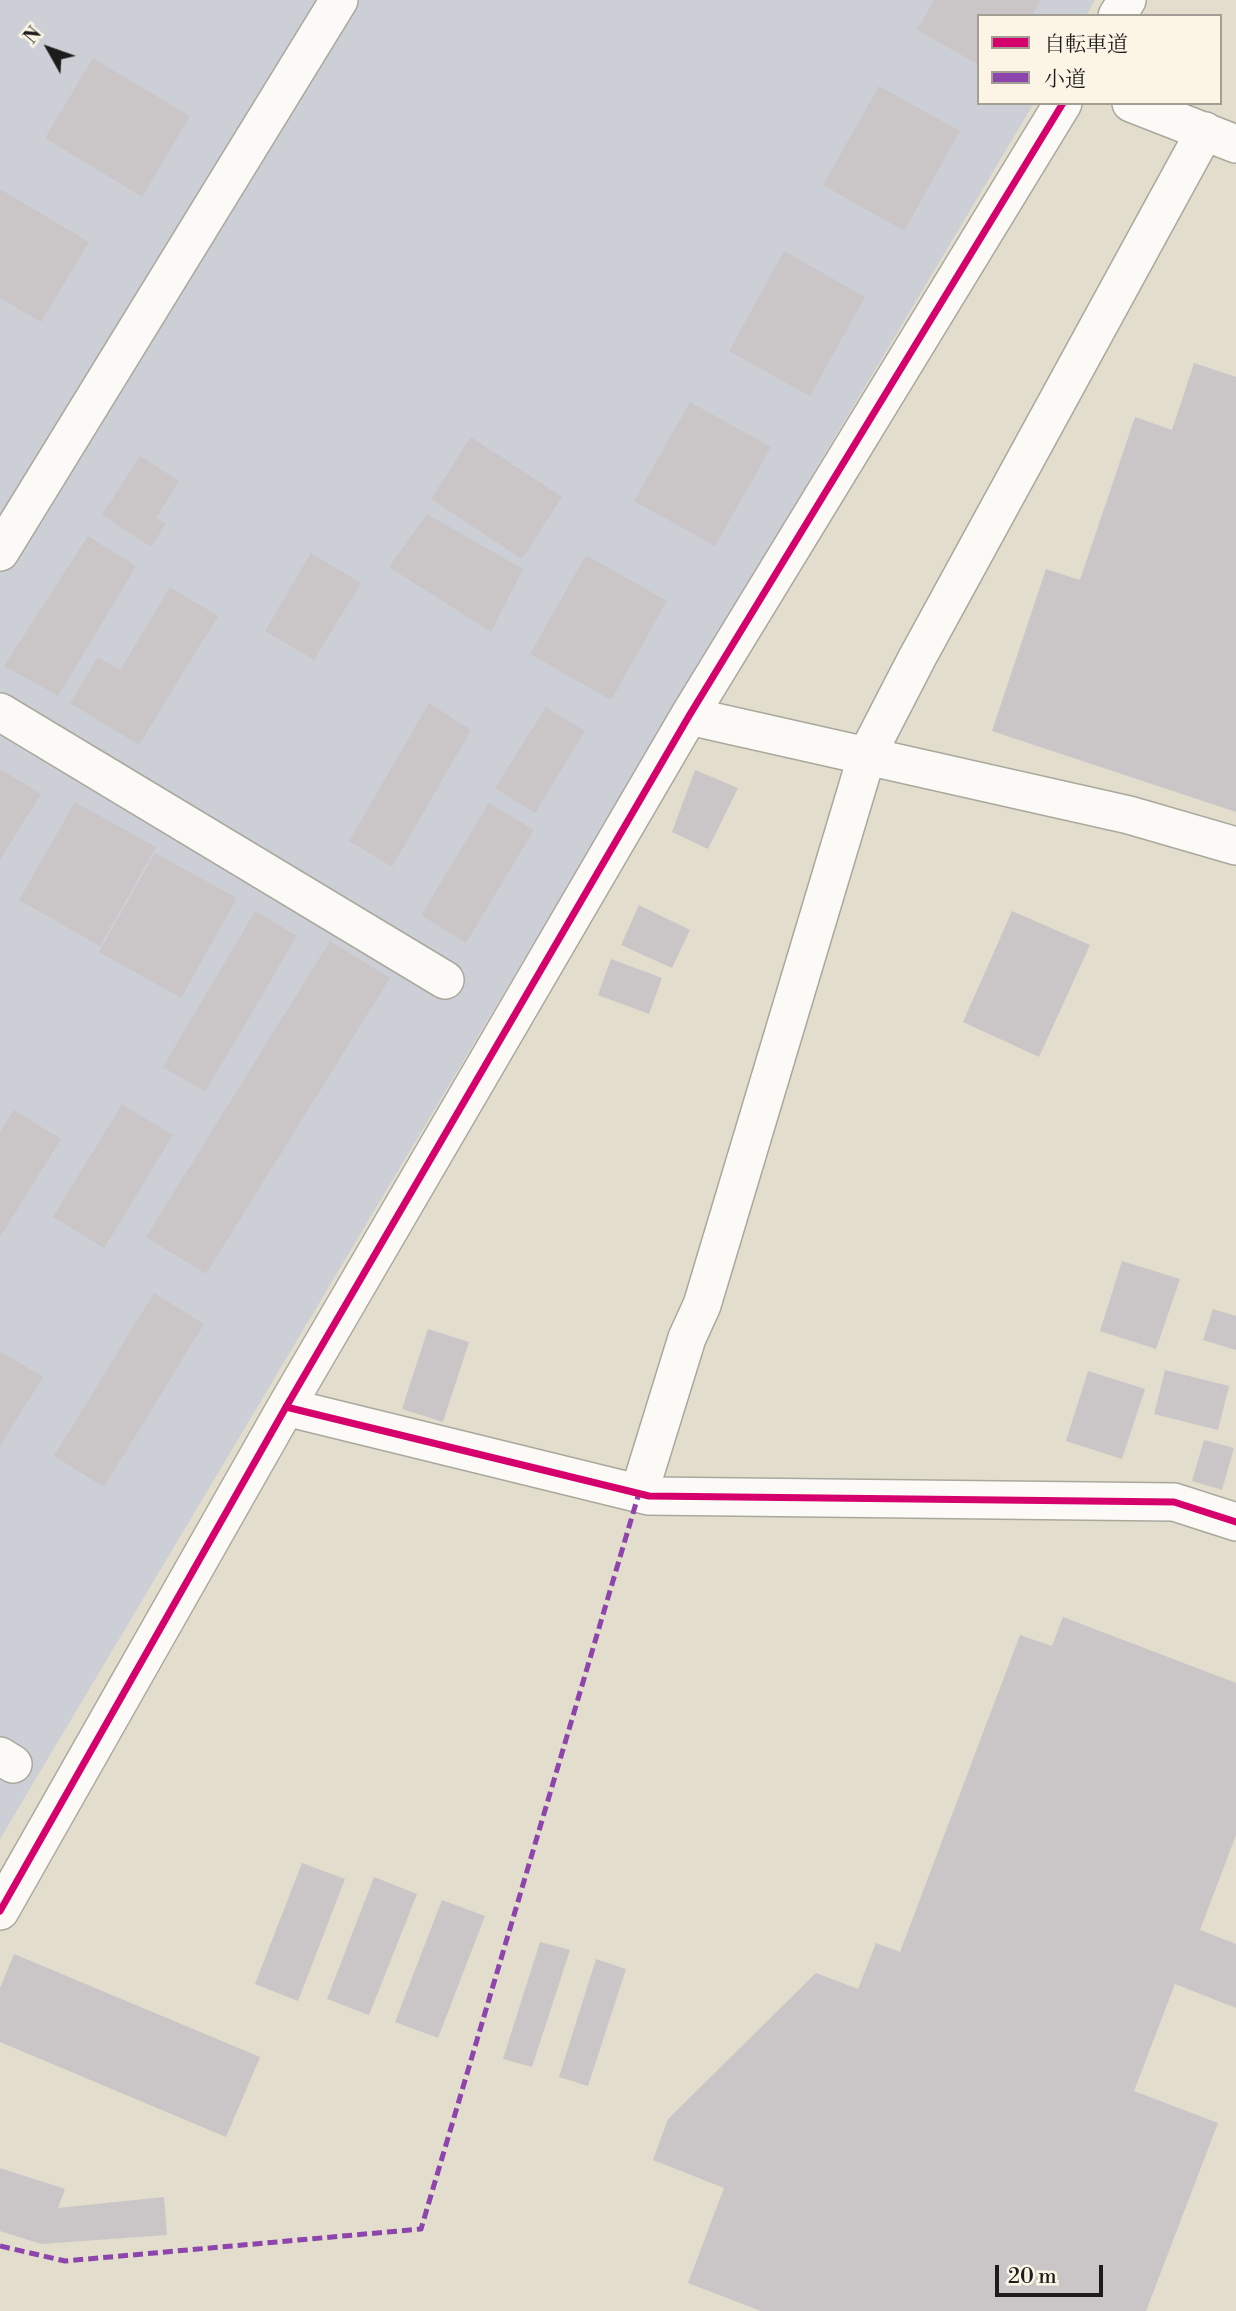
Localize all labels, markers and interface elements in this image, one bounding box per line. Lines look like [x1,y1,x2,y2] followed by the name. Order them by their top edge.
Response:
[14,14,84,84] north arrow
[977,14,1222,105] legend
[19,22,47,49] text: N
[1044,32,1128,58] text: 自転車道
[1044,67,1086,93] text: 小道
[998,2252,1106,2296] scale bar
[1008,2264,1057,2290] text: 20 m

